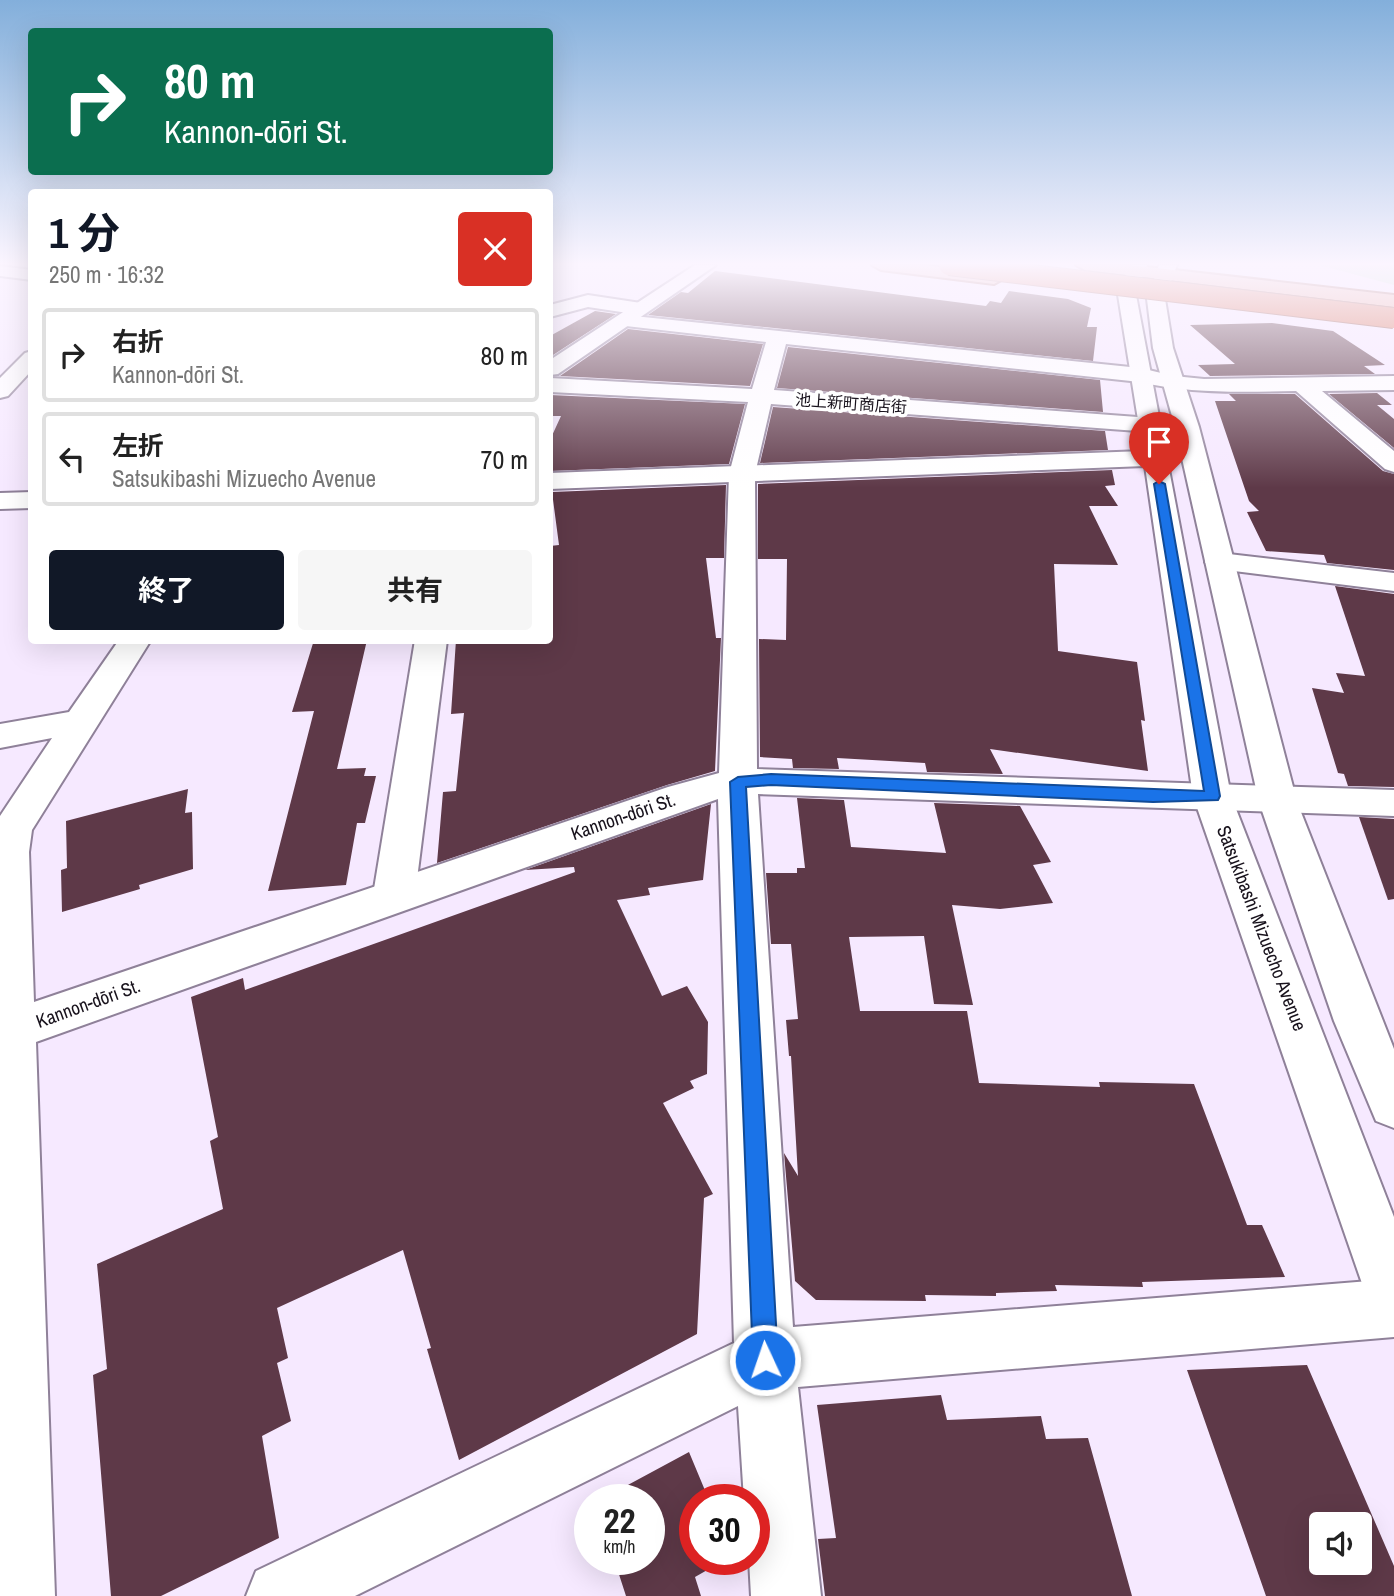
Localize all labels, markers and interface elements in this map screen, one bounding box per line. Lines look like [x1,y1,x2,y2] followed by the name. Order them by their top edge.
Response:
[164,47,256,113] text: 80 m
[49,56,140,147] icon: right
[164,110,348,153] text: Kannon-dōri St.
[49,205,120,261] text: 1 分
[458,212,532,286] button: close
[49,259,164,290] text: 250 m · 16:32
[112,324,164,359] text: 右折
[53,336,91,374] icon: right
[481,338,528,373] text: 80 m
[112,359,244,390] text: Kannon-dōri St.
[794,388,908,418] street label: 池上新町商店街
[1129,412,1189,484] pin
[1140,423,1178,461] icon: arrive
[112,428,164,463] text: 左折
[53,440,91,478] icon: left
[481,442,528,477] text: 70 m
[112,463,376,494] text: Satsukibashi Mizuecho Avenue
[49,550,284,630] button: 終了
[298,550,532,630] button: 共有
[567,786,679,846] street label: Kannon-dōri St.
[1211,822,1313,1034] street label: Satsukibashi Mizuecho Avenue
[32,972,144,1034] street label: Kannon-dōri St.
[728,1323,802,1397] position arrow
[679,1484,770,1575] speed limit sign: 30
[604,1497,635,1544] text: 22
[1309,1512,1372,1575] map controls
[1309,1512,1372,1575] button: sound
[604,1534,636,1559] text: km/h

